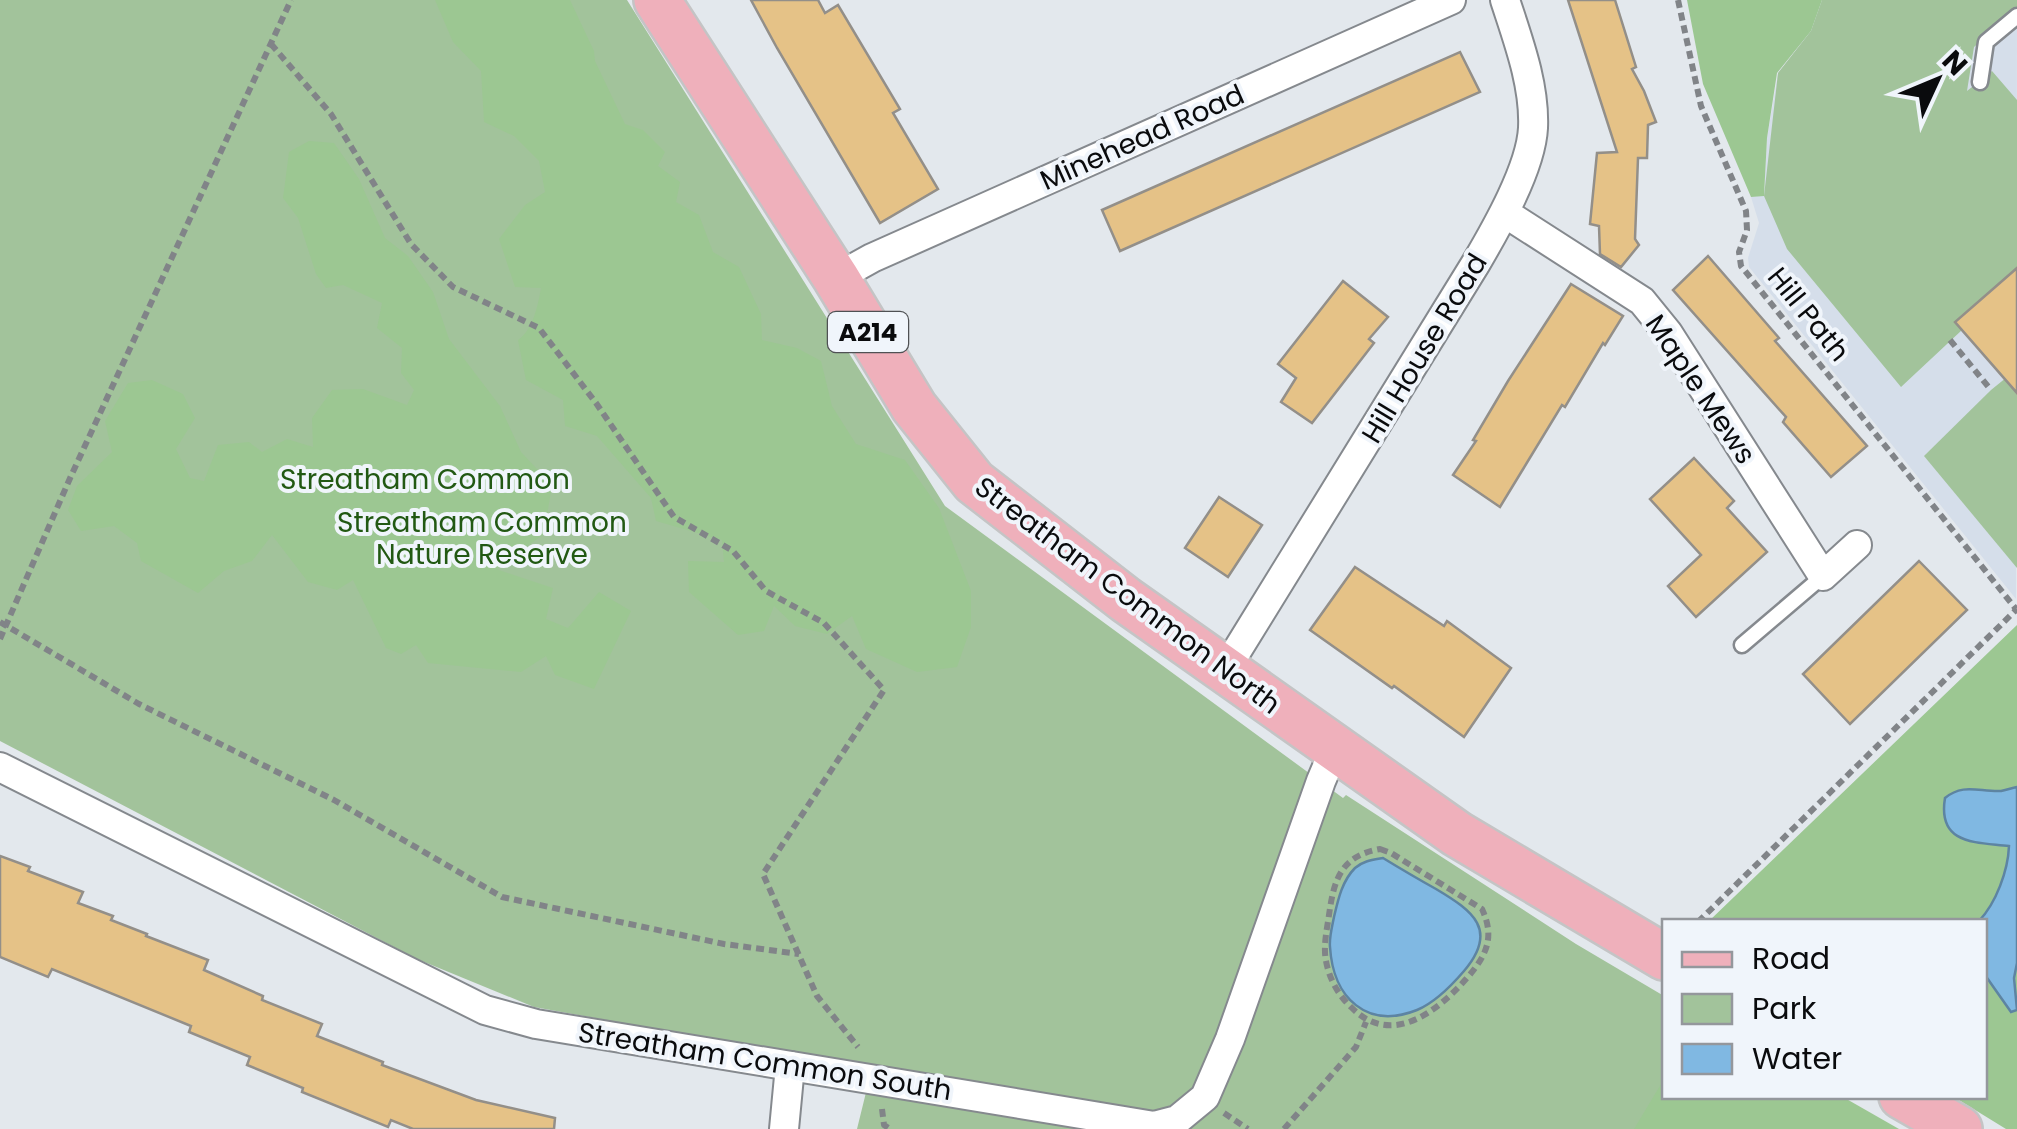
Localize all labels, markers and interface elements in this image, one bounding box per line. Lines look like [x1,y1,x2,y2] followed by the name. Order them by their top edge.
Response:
[1887,30,1987,130] north arrow
[1933,42,1976,84] text: N
[1034,75,1250,200] street label: Minehead Road
[1352,246,1497,450] street label: Hill House Road
[1759,259,1859,370] street label: Hill Path
[1636,307,1765,472] street label: Maple Mews
[828,312,908,352] road number: A214
[280,460,570,499] park label: Streatham Common
[967,467,1289,723] street label: Streatham Common North
[337,503,627,574] park label: Streatham Common Nature Reserve
[1662,919,1987,1099] legend
[1752,937,1830,980] text: Road
[1752,987,1817,1030] text: Park
[575,1013,954,1110] street label: Streatham Common South
[1752,1037,1842,1080] text: Water

